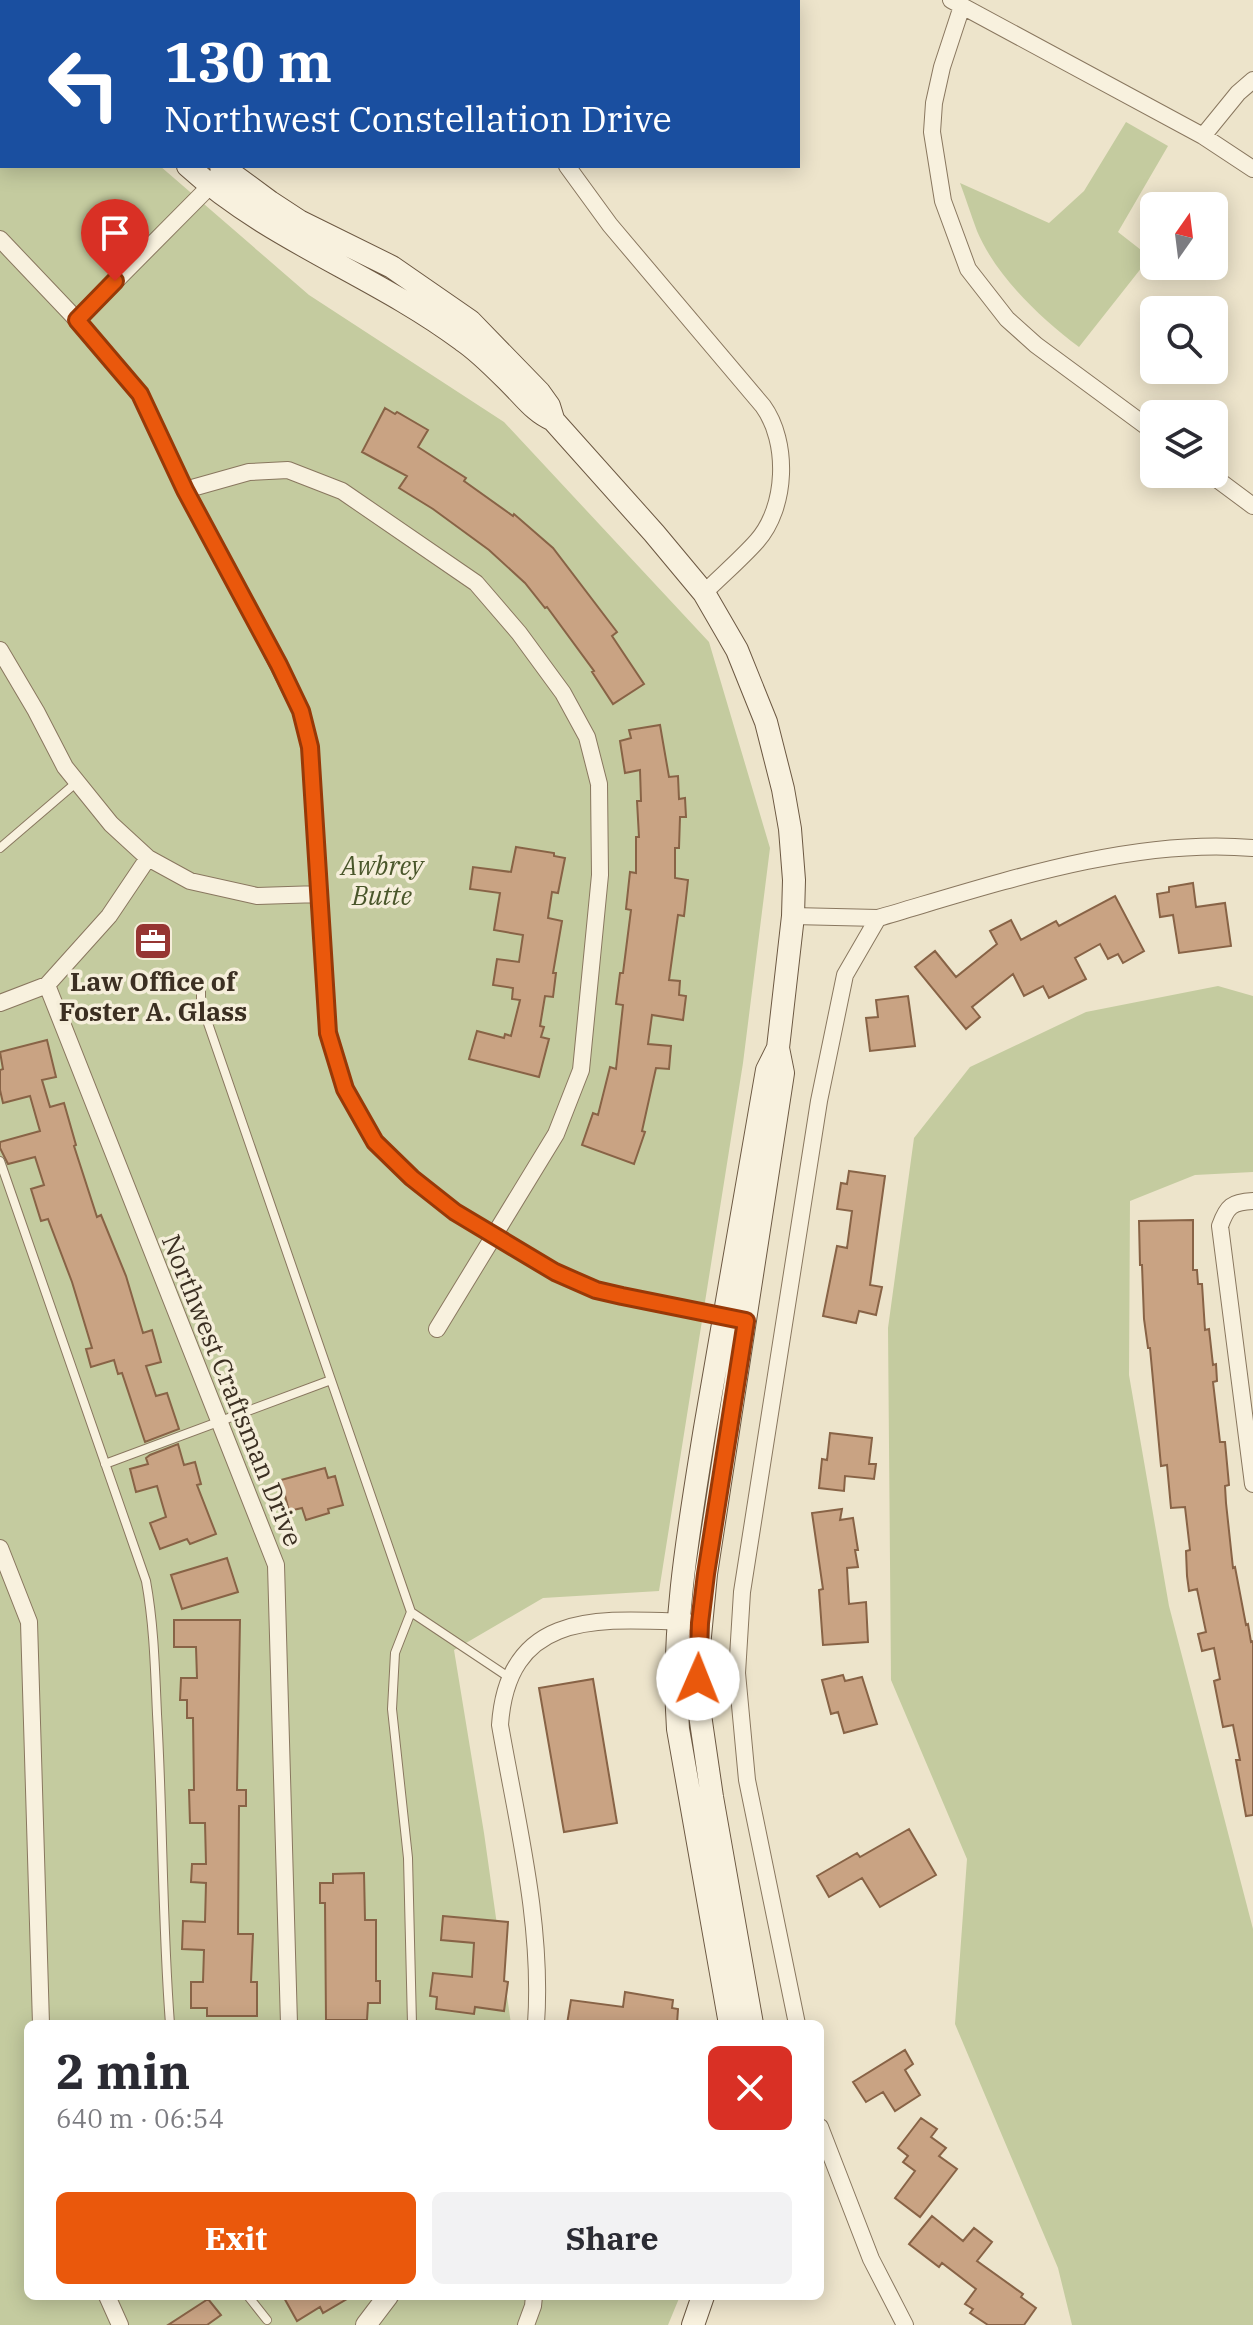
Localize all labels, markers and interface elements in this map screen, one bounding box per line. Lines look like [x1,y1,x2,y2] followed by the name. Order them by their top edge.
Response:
[164,25,332,97] text: 130 m
[32,32,136,136] icon: left
[164,95,672,142] text: Northwest Constellation Drive
[1140,192,1228,280] north arrow
[1140,192,1228,488] map controls
[81,199,149,281] pin
[93,211,137,255] icon: arrive
[1140,296,1228,384] button: search
[1140,400,1228,488] button: layers
[339,848,425,912] park label: Awbrey Butte
[132,920,174,962] office icon: Law Office of Foster A. Glass
[59,964,247,1028] place label: Law Office of Foster A. Glass
[155,1229,311,1551] street label: Northwest Craftsman Drive
[656,1637,740,1721] position arrow
[56,2040,190,2102] text: 2 min
[708,2046,792,2130] button: close
[56,2101,224,2135] text: 640 m · 06:54
[56,2192,416,2284] button: Exit
[432,2192,792,2284] button: Share

